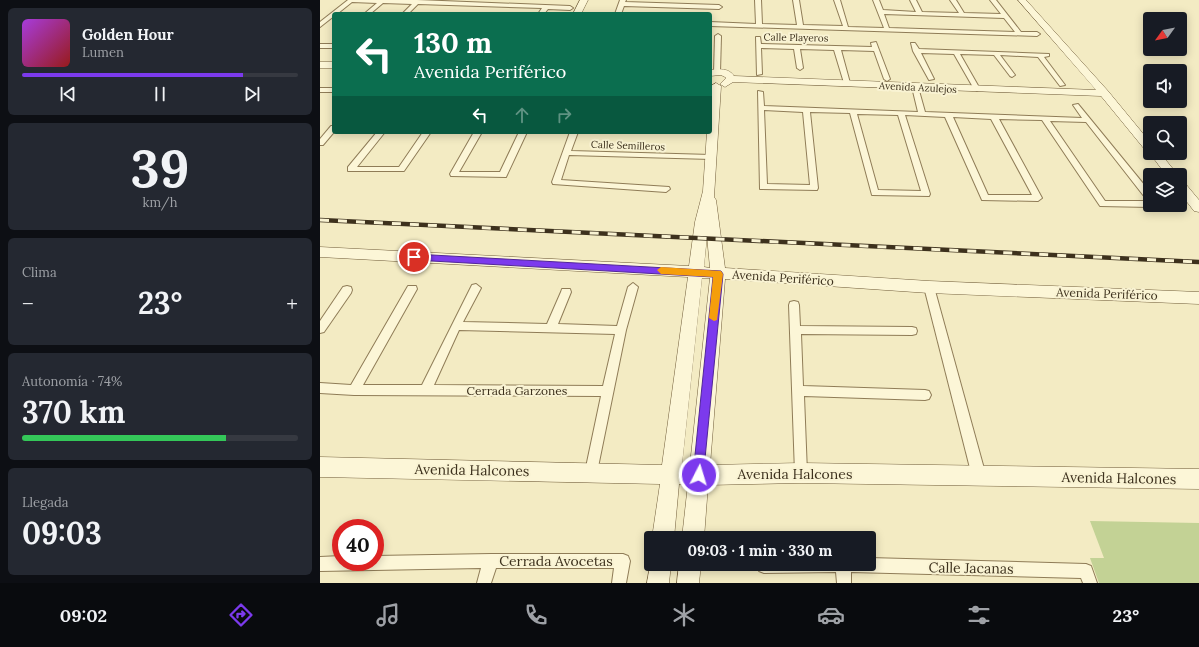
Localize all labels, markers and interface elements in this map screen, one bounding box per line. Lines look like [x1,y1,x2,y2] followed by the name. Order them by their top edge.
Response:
[1143,12,1187,56] north arrow
[1143,12,1187,212] map controls
[82,25,174,44] text: Golden Hour
[414,25,492,61] text: 130 m
[348,28,400,80] icon: left
[763,30,829,45] street label: Calle Playeros
[82,44,124,61] text: Lumen
[414,60,566,83] text: Avenida Periférico
[1143,64,1187,108] button: sound
[878,79,958,96] street label: Avenida Azulejos
[57,83,79,105] icon: previous
[149,83,171,105] icon: pause
[241,83,263,105] icon: next
[469,104,491,126] icon: left
[511,104,533,126] icon: ahead
[553,104,575,126] icon: right
[1143,116,1187,160] button: search
[130,135,190,201] text: 39
[591,138,666,153] street label: Calle Semilleros
[1143,168,1187,212] button: layers
[142,194,178,211] text: km/h
[397,240,431,274] pin
[403,246,425,268] icon: arrive
[22,264,57,281] text: Clima
[731,266,834,289] street label: Avenida Periférico
[138,284,182,322] text: 23°
[1055,284,1158,303] street label: Avenida Periférico
[22,289,34,317] text: −
[286,289,298,317] text: +
[22,373,122,390] text: Autonomía · 74%
[467,383,568,398] street label: Cerrada Garzones
[22,393,125,431] text: 370 km
[678,454,720,496] position arrow
[413,460,530,480] street label: Avenida Halcones
[737,465,852,483] street label: Avenida Halcones
[1060,468,1177,488] street label: Avenida Halcones
[22,494,68,511] text: Llegada
[22,514,102,552] text: 09:03
[332,519,384,571] speed limit sign: 40
[688,541,832,560] text: 09:03 · 1 min · 330 m
[499,552,613,570] street label: Cerrada Avocetas
[928,558,1014,578] street label: Calle Jacanas
[227,601,255,629] icon: directions
[374,601,402,629] icon: music
[522,601,550,629] icon: phone
[670,601,698,629] icon: climate
[817,601,845,629] icon: car
[965,601,993,629] icon: filters
[60,604,107,627] text: 09:02
[1113,604,1139,627] text: 23°

